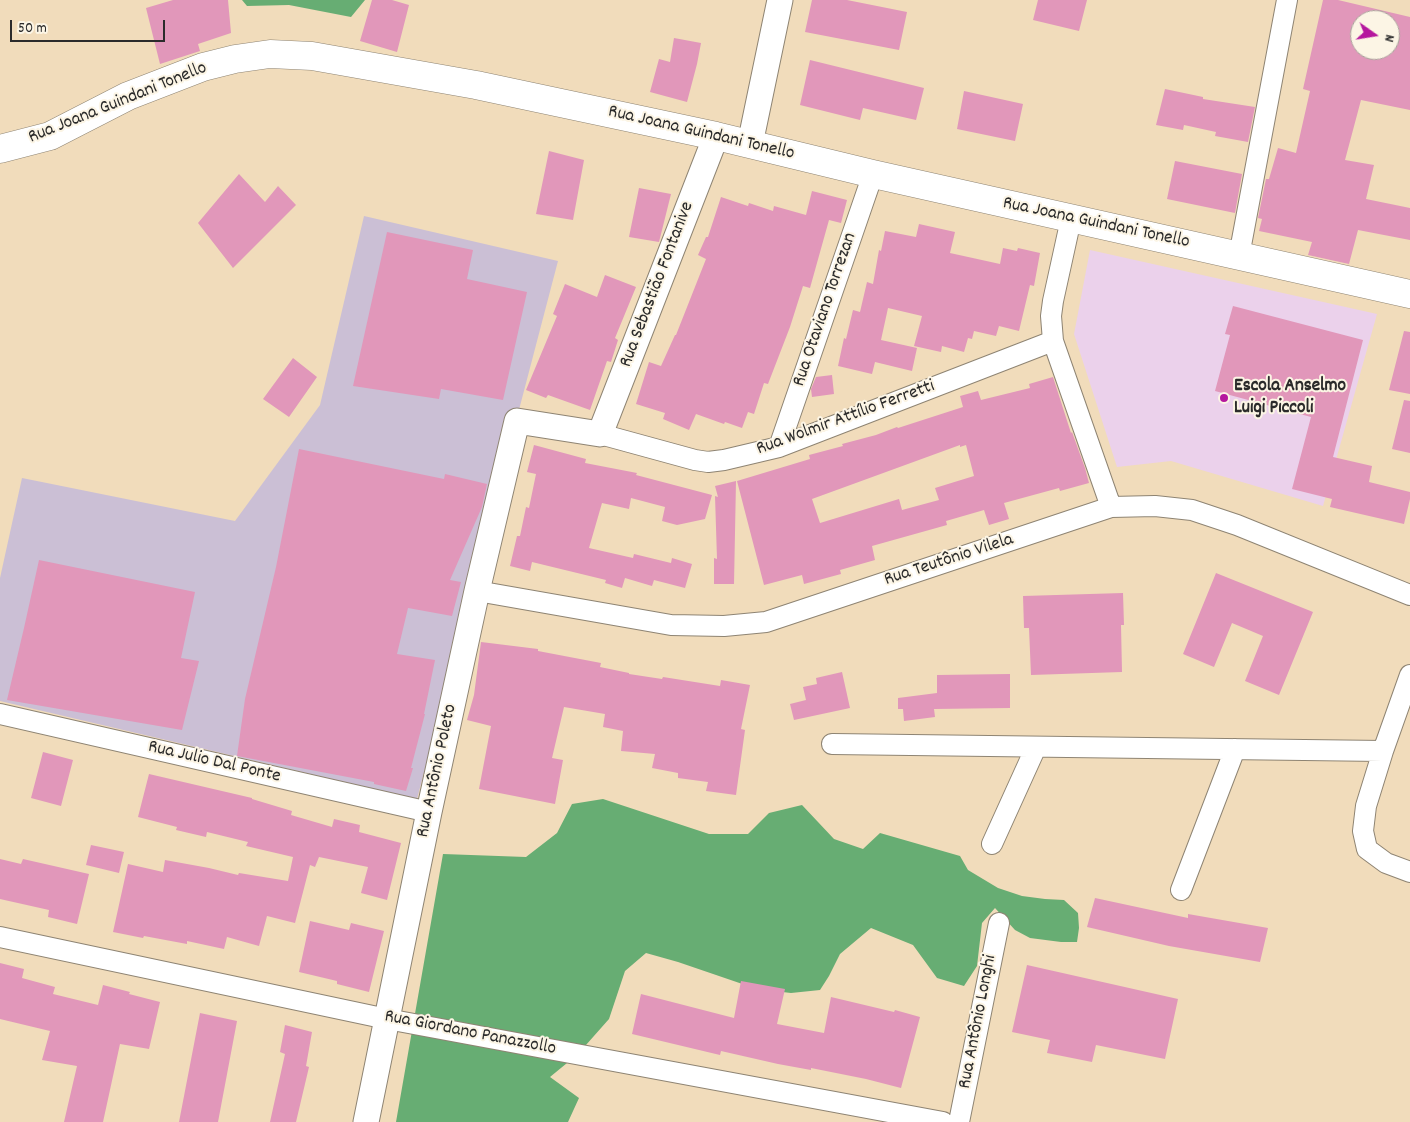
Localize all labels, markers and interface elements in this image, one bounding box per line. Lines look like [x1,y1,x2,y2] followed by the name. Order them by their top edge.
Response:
[12,10,168,42] scale bar
[1350,10,1400,60] north arrow
[18,18,47,40] text: 50 m
[1378,33,1399,44] text: N
[25,58,211,150] street label: Rua Joana Guindani Tonello
[606,101,796,167] street label: Rua Joana Guindani Tonello
[1000,193,1192,255] street label: Rua Joana Guindani Tonello
[616,199,700,371] street label: Rua Sebastião Fontanive
[789,230,863,390] street label: Rua Otaviano Torrezan
[754,376,938,462] street label: Rua Wolmir Attílio Ferretti
[1234,376,1346,420] place label: Escola Anselmo Luigi Piccoli
[1218,392,1230,404] marker: Escola Anselmo Luigi Piccoli
[882,529,1016,593] street label: Rua Teutônio Vilela
[413,702,463,840] street label: Rua Antônio Poleto
[145,737,283,789] street label: Rua Julio Dal Ponte
[955,953,1003,1091] street label: Rua Antônio Longhi
[382,1006,558,1062] street label: Rua Giordano Panazzollo

